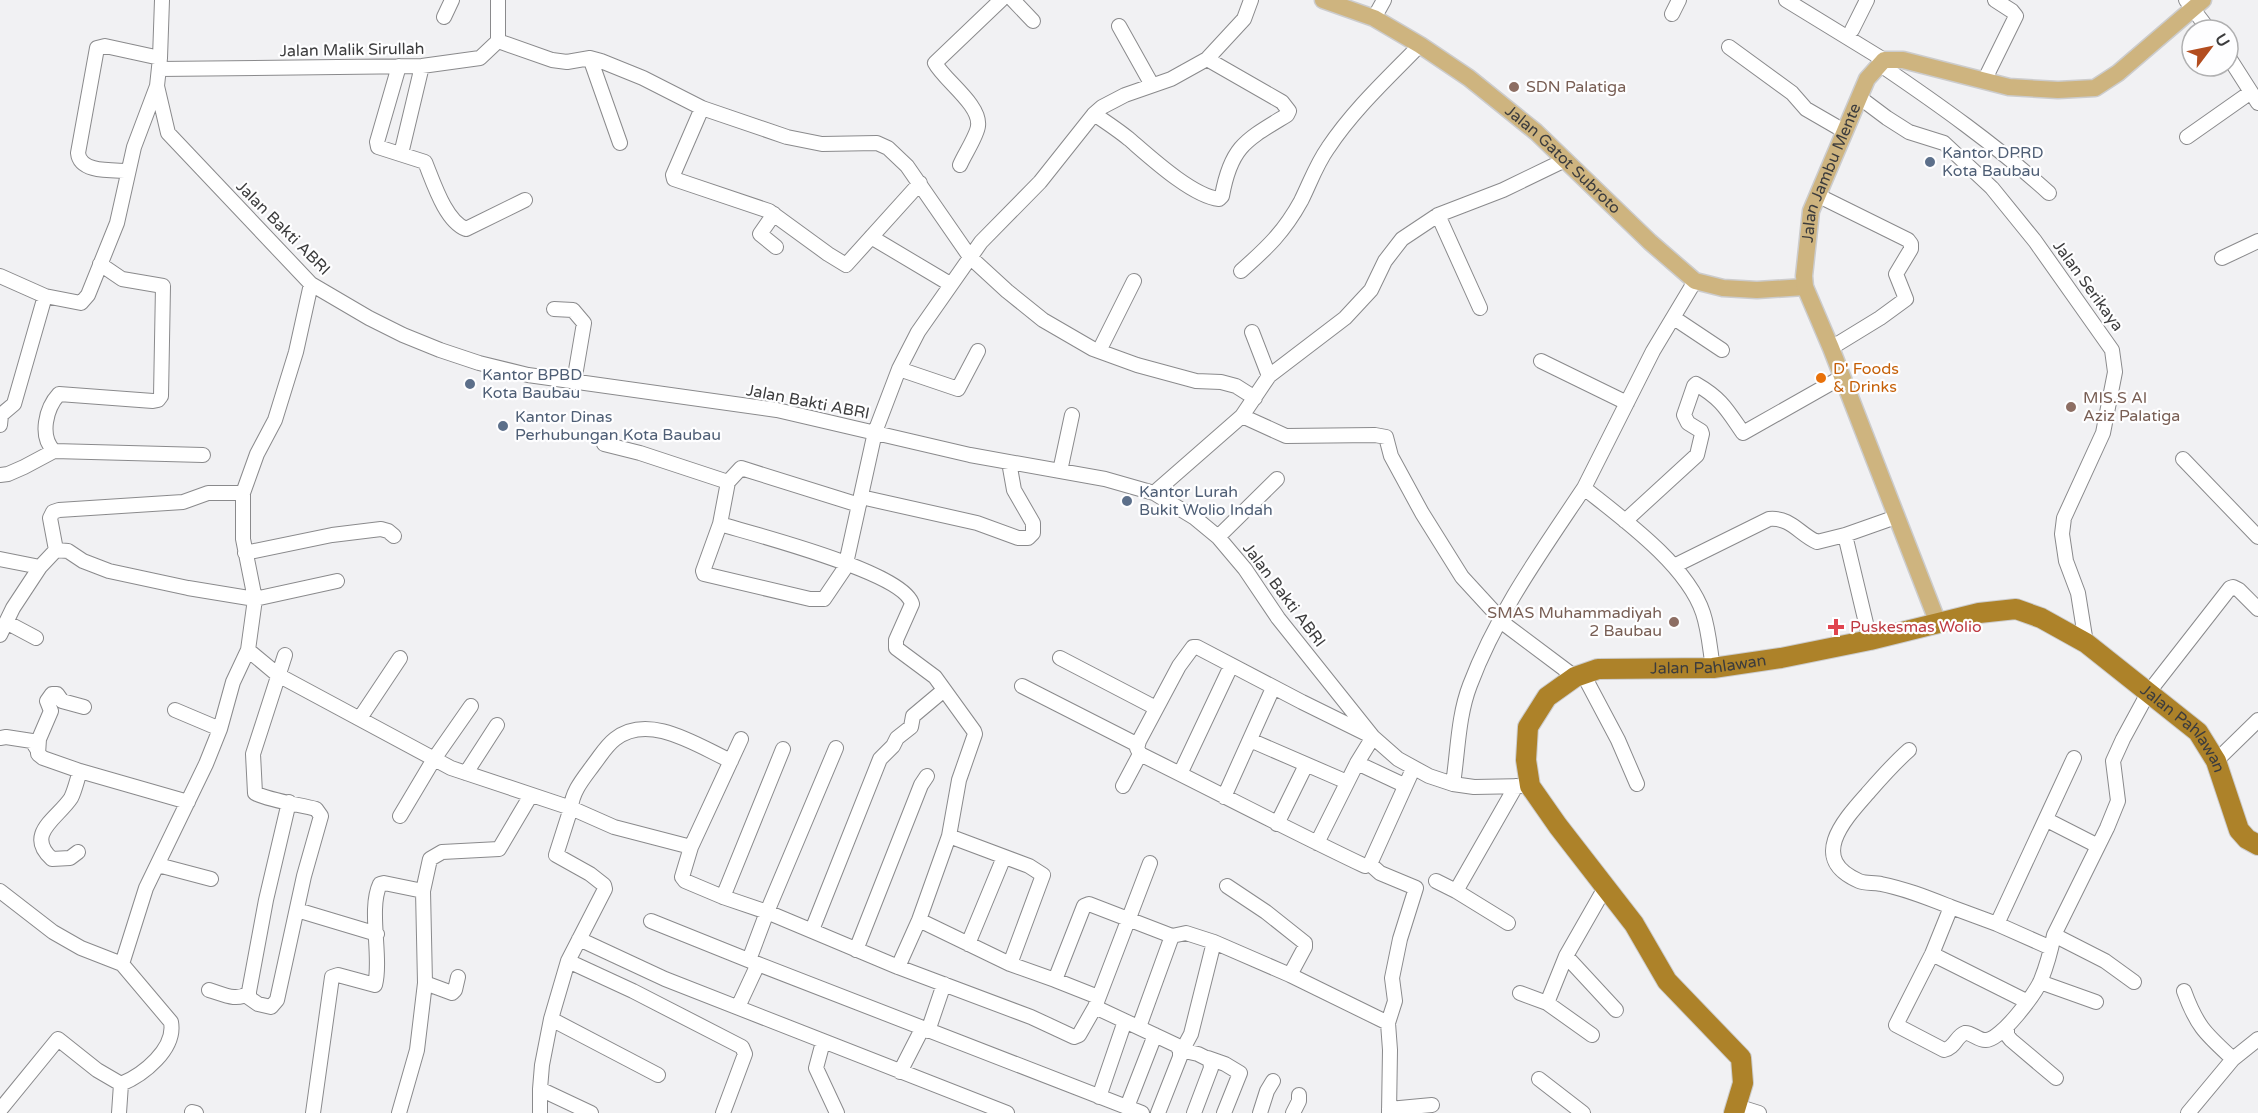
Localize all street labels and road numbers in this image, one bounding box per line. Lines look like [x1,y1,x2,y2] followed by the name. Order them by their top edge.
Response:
[279,39,425,61] street label: Jalan Malik Sirullah
[1798,100,1865,243] street label: Jalan Jambu Mente
[1501,101,1625,218] street label: Jalan Gatot Subroto
[232,177,334,279] street label: Jalan Bakti ABRI
[2048,237,2128,335] street label: Jalan Serikaya
[745,380,871,424] street label: Jalan Bakti ABRI
[1238,539,1330,651] street label: Jalan Bakti ABRI
[1650,650,1768,679] street label: Jalan Pahlawan
[2136,680,2229,775] street label: Jalan Pahlawan

